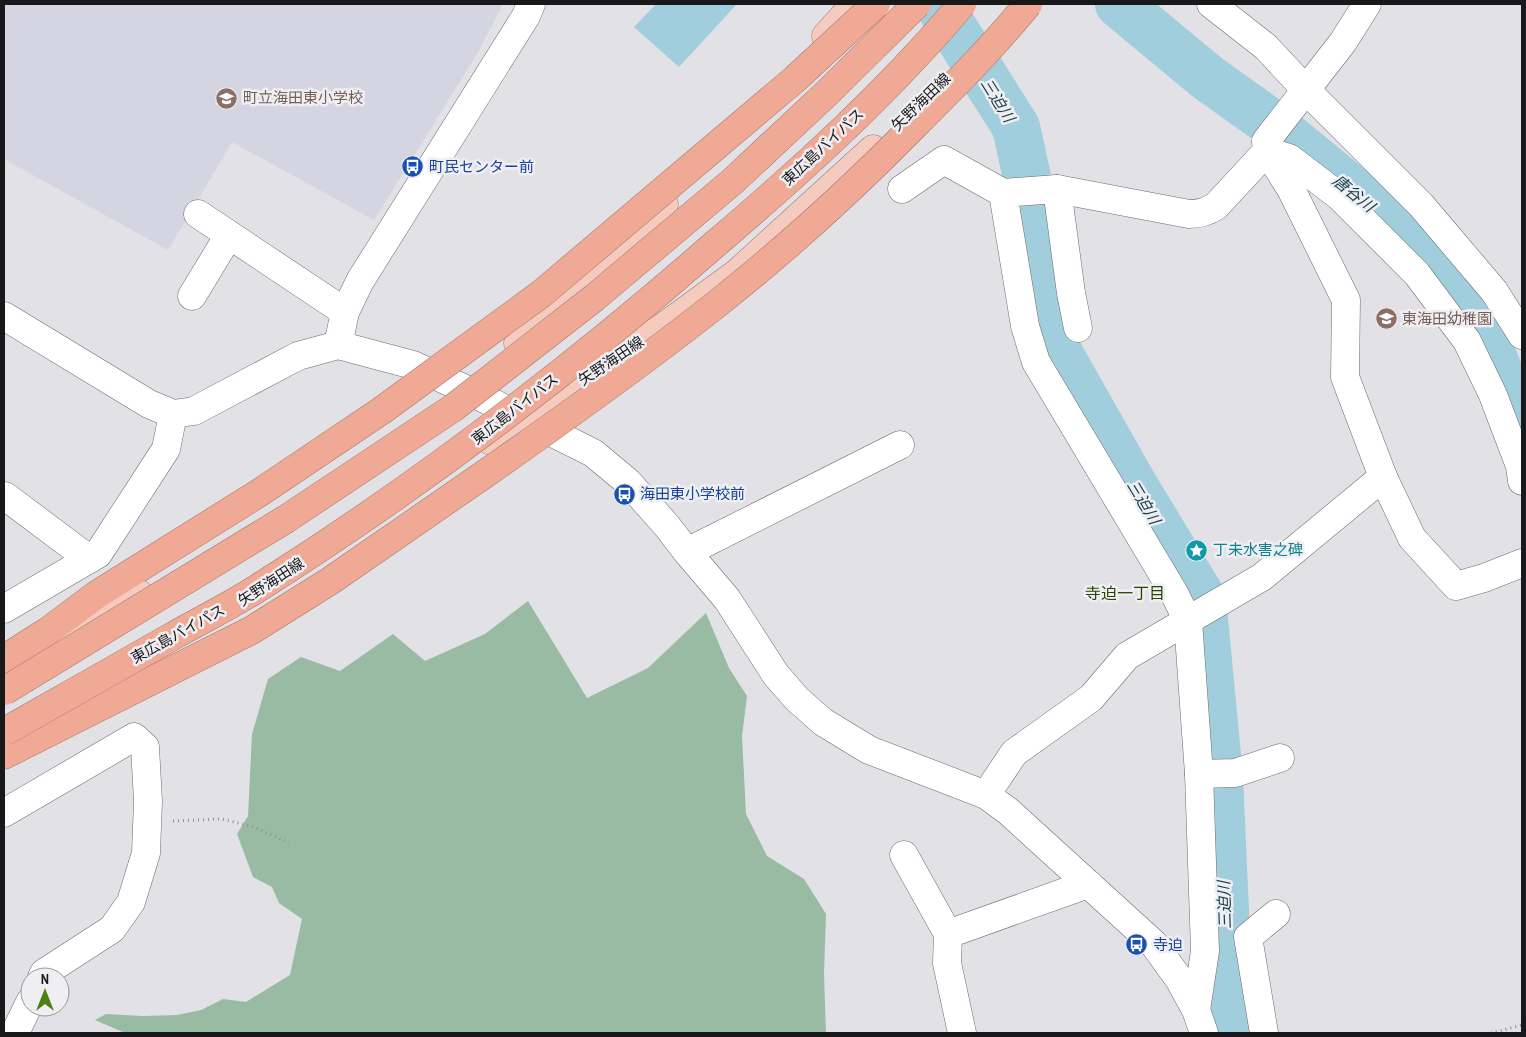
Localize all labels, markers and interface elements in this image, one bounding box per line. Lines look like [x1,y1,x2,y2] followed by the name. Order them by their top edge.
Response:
[886,68,955,135] street label: 矢野海田線
[976,74,1021,128] water label: 三迫川
[215,86,239,110] school or university icon: 町立海田東小学校
[243,87,363,108] place label: 町立海田東小学校
[777,103,868,190] street label: 東広島バイパス
[401,155,425,179] bus stop icon: 町民センター前
[429,156,534,177] place label: 町民センター前
[1328,169,1381,218] water label: 唐谷川
[1374,307,1398,331] school or university icon: 東海田幼稚園
[1402,308,1492,329] place label: 東海田幼稚園
[574,331,648,390] street label: 矢野海田線
[467,368,562,449] street label: 東広島バイパス
[1122,476,1167,530] water label: 三迫川
[612,482,636,506] bus stop icon: 海田東小学校前
[640,483,745,504] place label: 海田東小学校前
[1185,538,1209,562] place icon: 丁未水害之碑
[1213,539,1303,560] place label: 丁未水害之碑
[234,552,308,611] street label: 矢野海田線
[1085,582,1165,604] district label: 寺迫一丁目
[127,599,229,668] street label: 東広島バイパス
[1212,879,1236,929] water label: 三迫川
[1125,933,1149,957] bus stop icon: 寺迫
[1153,934,1183,955] place label: 寺迫
[20,967,70,1017] north arrow
[41,970,49,988] text: N

